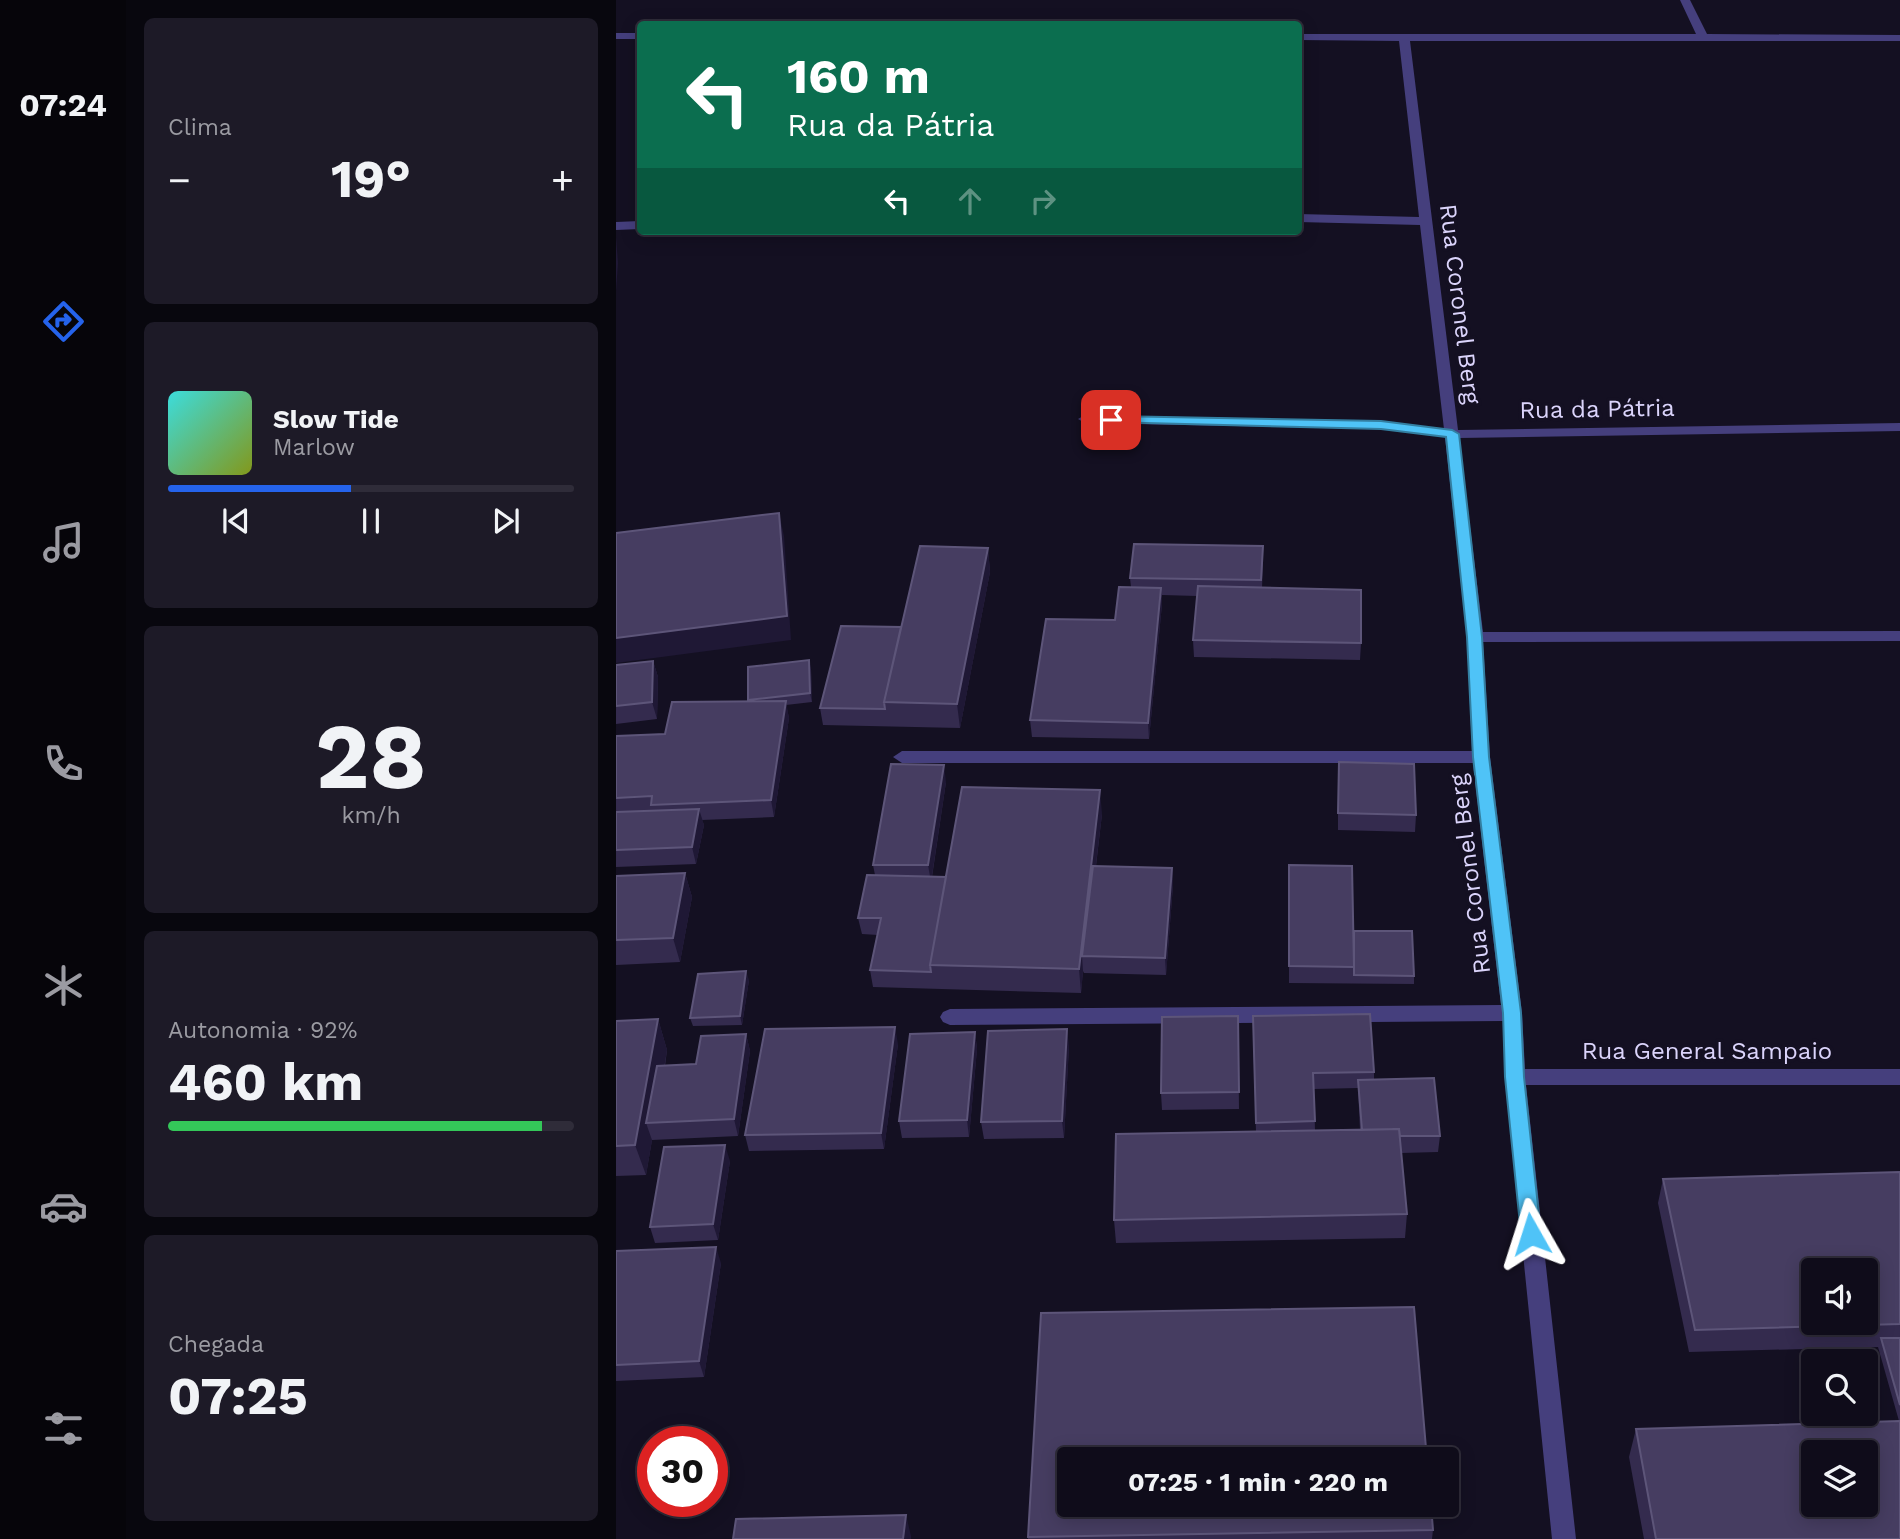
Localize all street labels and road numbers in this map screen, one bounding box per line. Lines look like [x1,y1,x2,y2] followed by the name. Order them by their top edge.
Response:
[1434,202,1486,406] street label: Rua Coronel Berg
[1519,394,1675,424] street label: Rua da Pátria
[1444,772,1496,976] street label: Rua Coronel Berg
[1582,1037,1832,1065] street label: Rua General Sampaio

